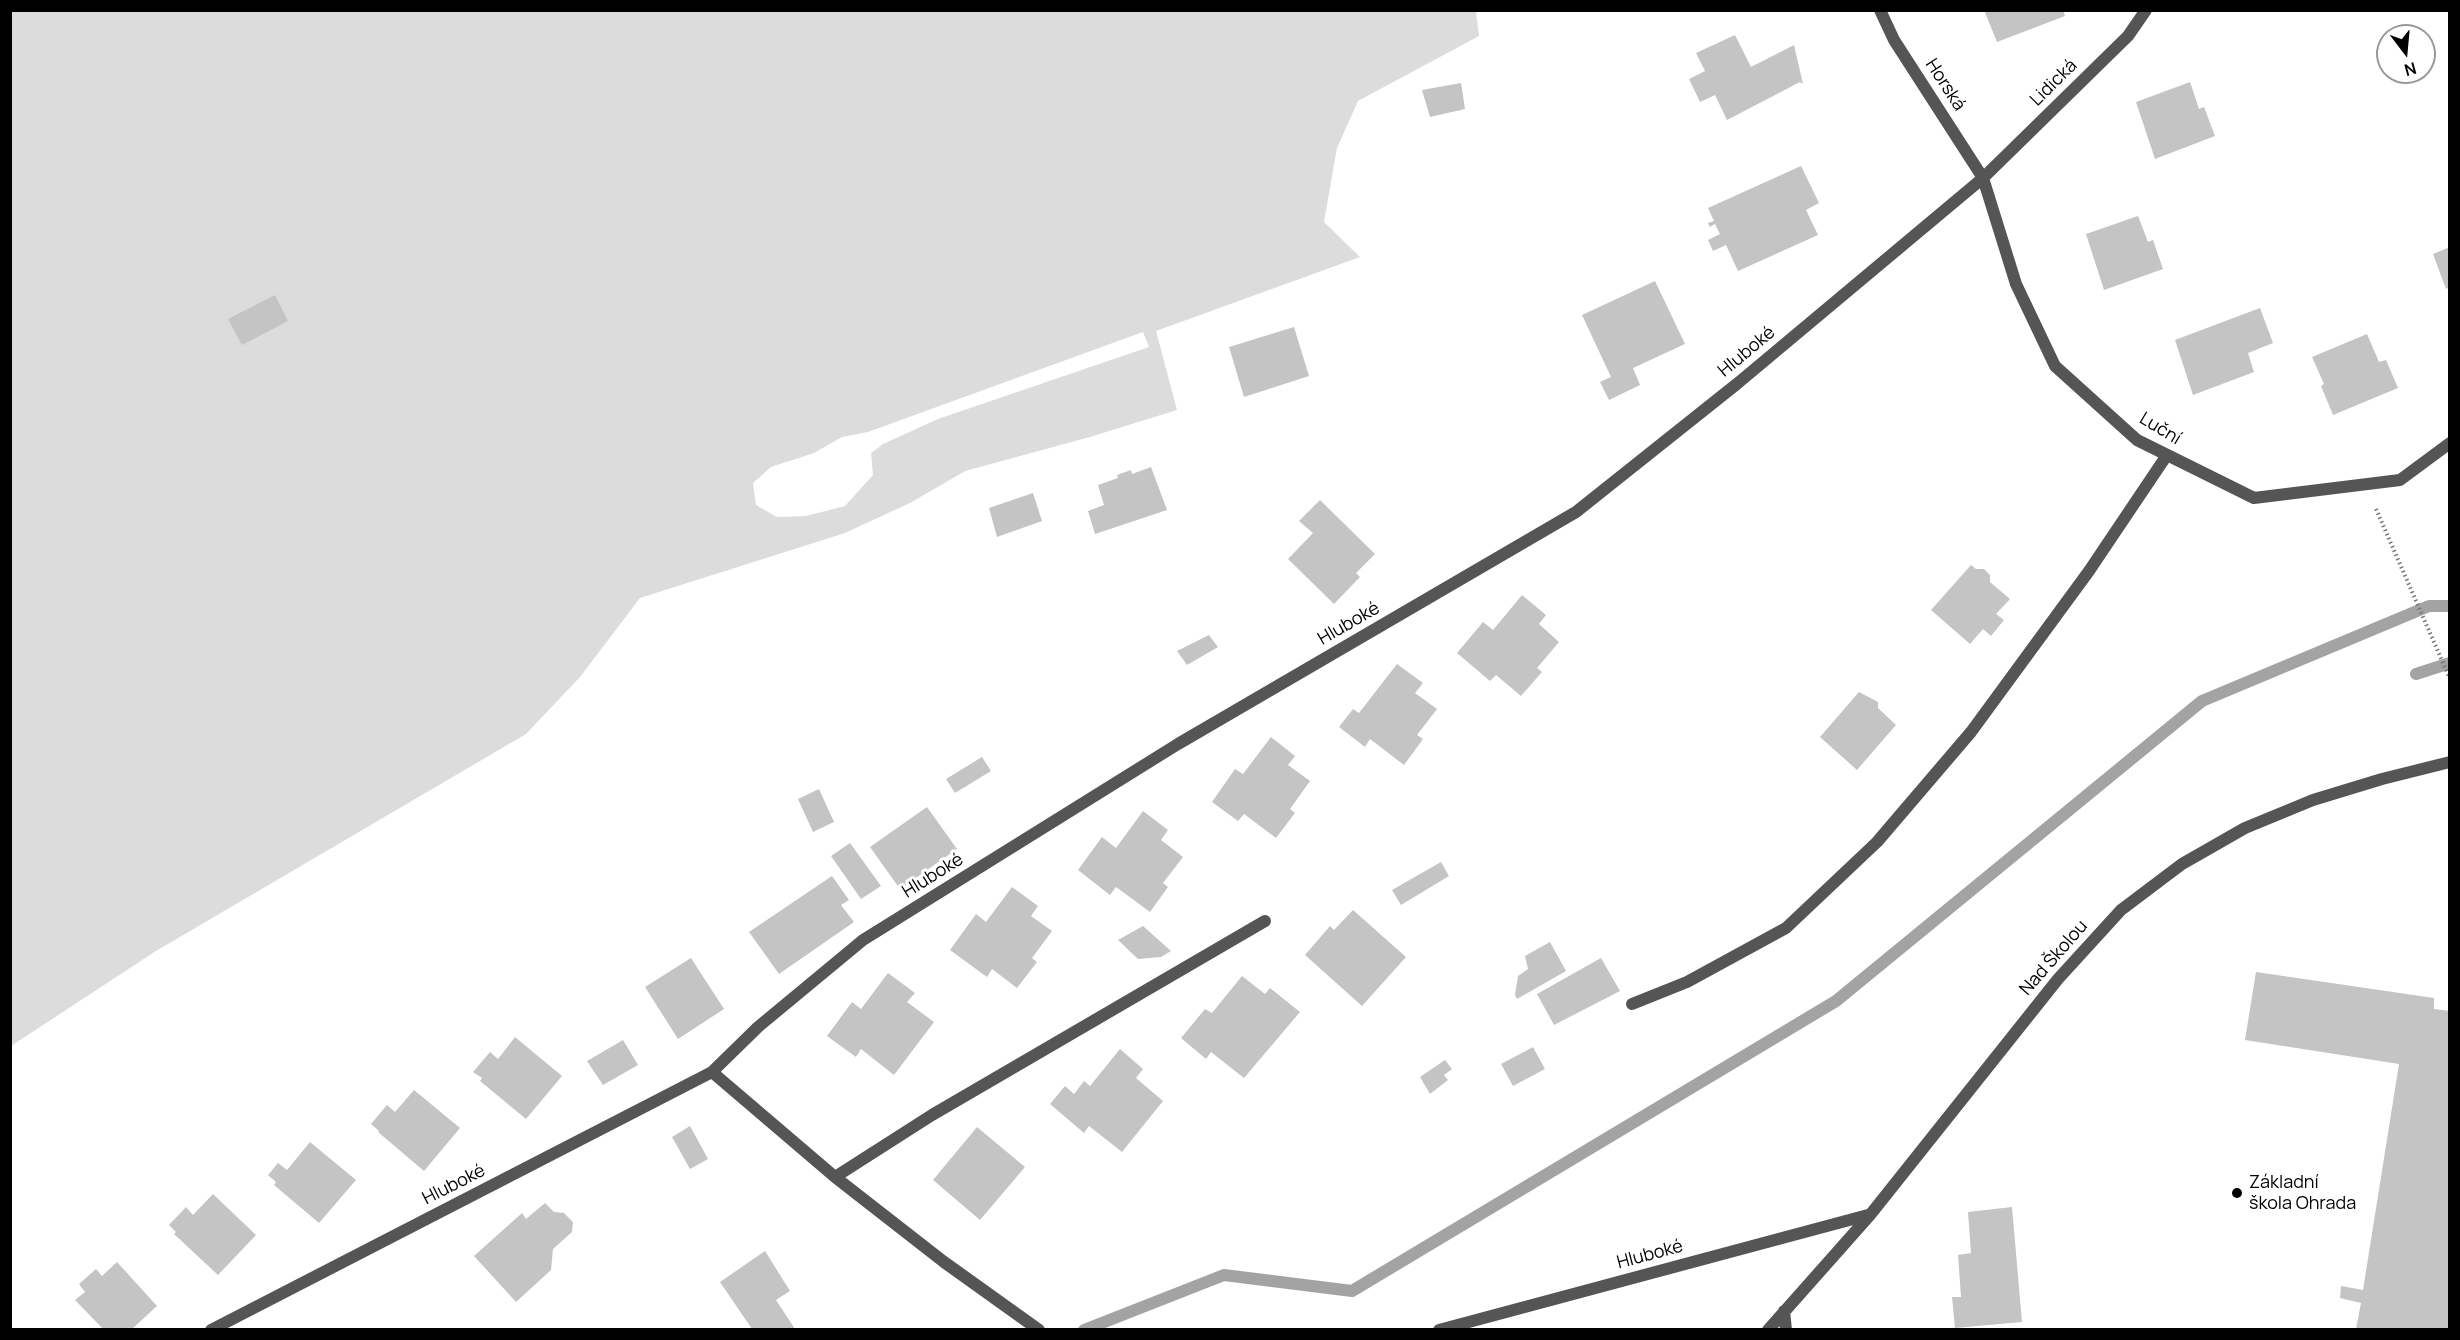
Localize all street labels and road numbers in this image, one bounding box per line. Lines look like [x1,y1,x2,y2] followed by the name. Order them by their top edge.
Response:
[1920,55,1970,115] street label: Horská
[2026,55,2082,111] street label: Lidická
[1714,322,1780,382] street label: Hluboké
[2135,408,2185,450] street label: Luční
[1314,598,1384,650] street label: Hluboké
[899,849,967,903] street label: Hluboké
[2015,916,2093,1000] street label: Nad Školou
[419,1160,489,1210] street label: Hluboké
[1615,1236,1685,1274] street label: Hluboké

